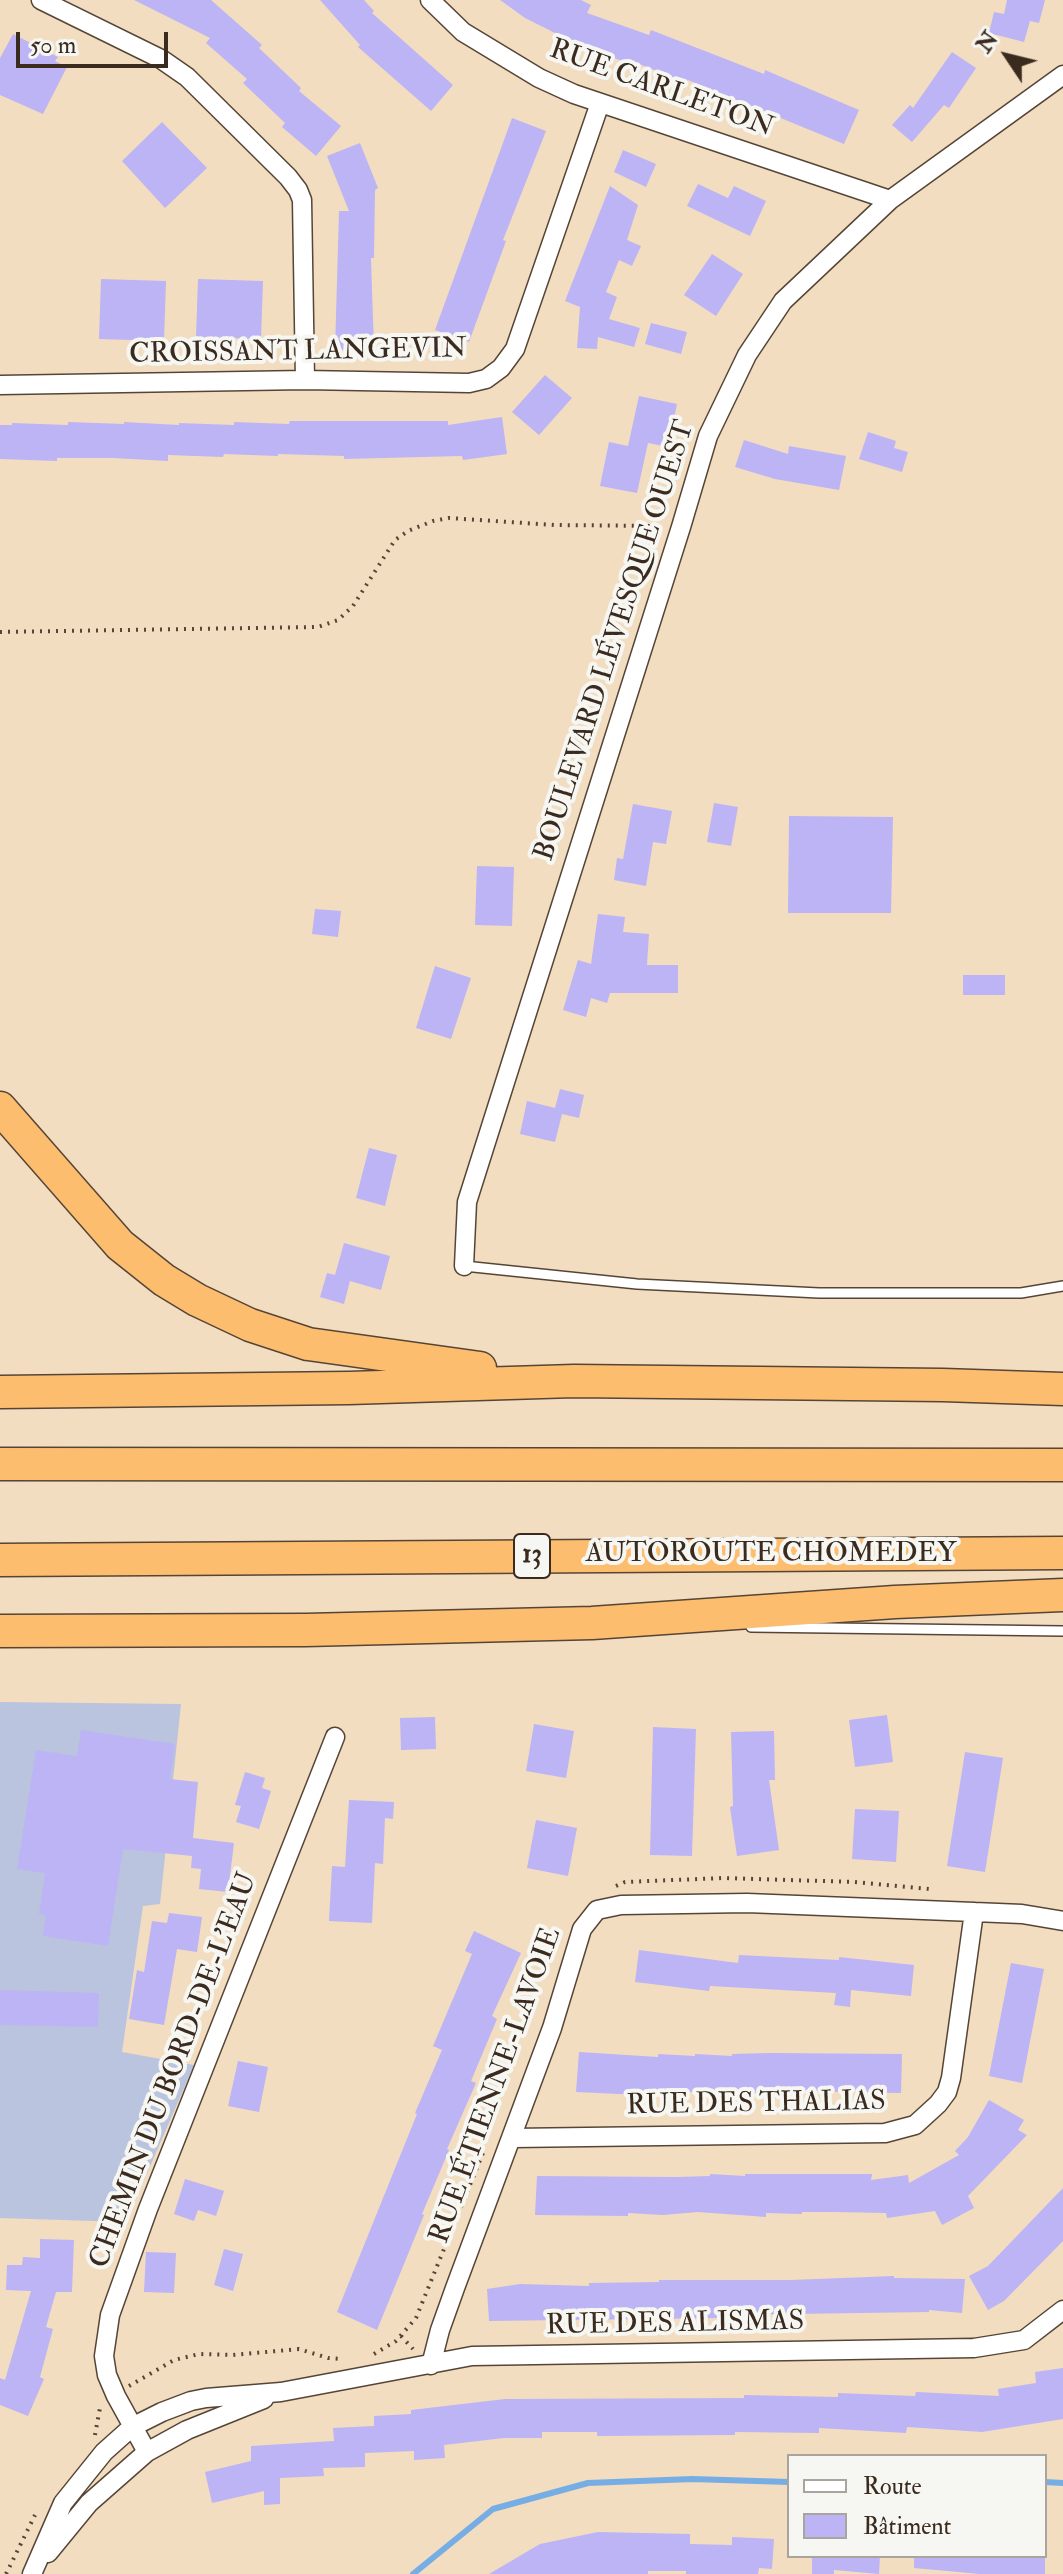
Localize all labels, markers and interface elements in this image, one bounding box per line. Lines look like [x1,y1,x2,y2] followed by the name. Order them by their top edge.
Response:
[20,16,172,66] scale bar
[967,16,1047,96] north arrow
[970,26,1004,58] text: N
[30,30,76,61] text: 50 m
[544,34,778,146] street label: RUE CARLETON
[129,333,467,373] street label: CROISSANT LANGEVIN
[529,417,703,865] street label: BOULEVARD LÉVESQUE OUEST
[514,1534,550,1578] road number: 13
[585,1538,957,1572] street label: AUTOROUTE CHOMEDEY
[84,1869,266,2273] street label: CHEMIN DU BORD-DE-L'EAU
[424,1923,570,2249] street label: RUE ÉTIENNE-LAVOIE
[626,2086,886,2124] street label: RUE DES THALIAS
[546,2306,804,2344] street label: RUE DES ALISMAS
[787,2454,1047,2558] legend
[863,2471,922,2502] text: Route
[863,2511,951,2542] text: Bâtiment

